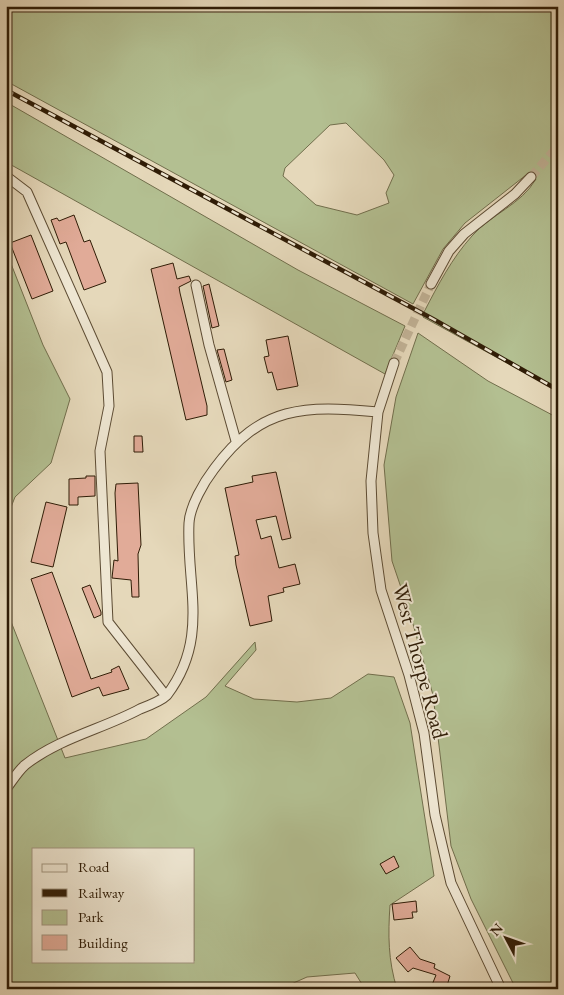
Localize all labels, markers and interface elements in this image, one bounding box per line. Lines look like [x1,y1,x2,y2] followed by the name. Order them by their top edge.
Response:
[386,580,455,743] street label: West Thorpe Road
[32,848,195,962] legend
[78,857,110,876] text: Road
[78,883,125,902] text: Railway
[78,907,105,926] text: Park
[482,912,532,962] north arrow
[486,919,507,940] text: N
[78,933,128,952] text: Building

